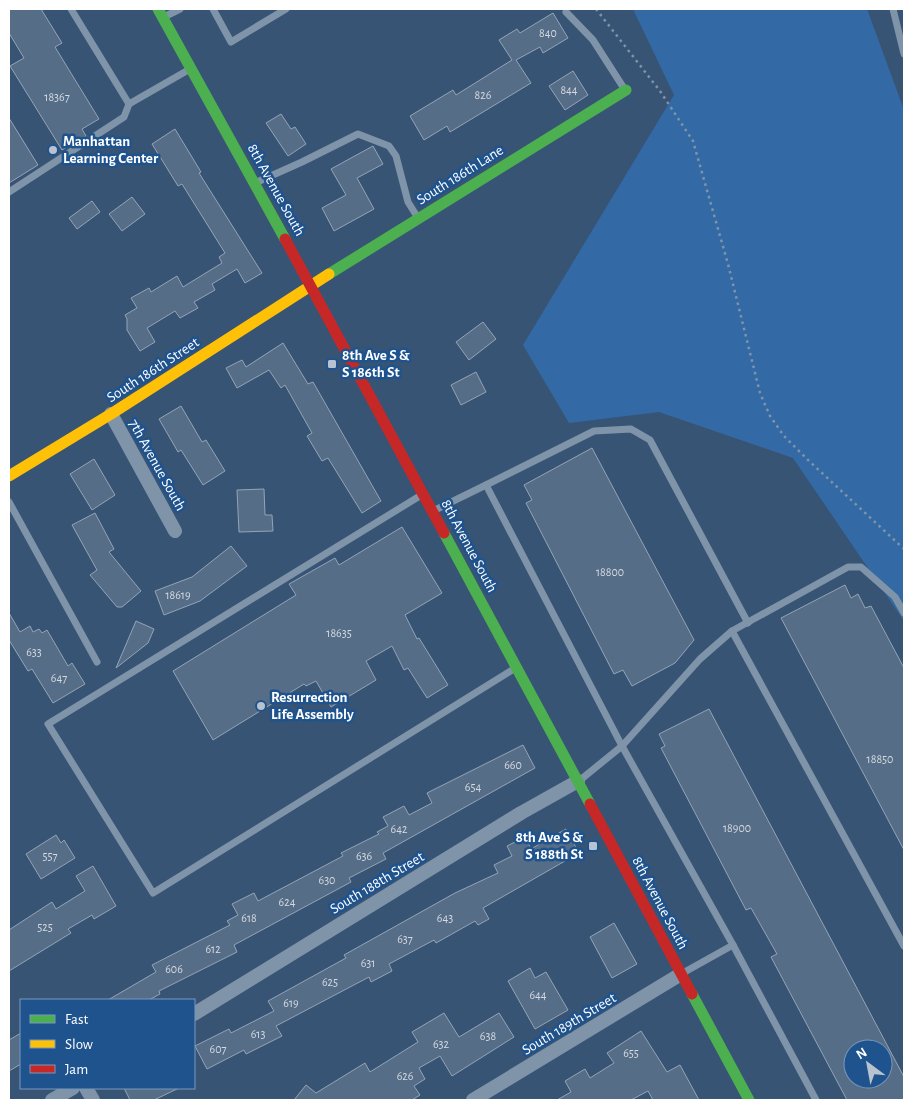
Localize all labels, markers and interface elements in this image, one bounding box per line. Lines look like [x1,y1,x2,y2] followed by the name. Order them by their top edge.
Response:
[539,27,557,39] house number: 840
[560,84,578,96] house number: 844
[475,89,492,101] house number: 826
[44,91,70,103] house number: 18367
[63,134,159,166] place label: Manhattan Learning Center
[245,141,307,239] street label: 8th Avenue South
[414,142,506,208] street label: South 186th Lane
[47,144,59,156] marker: Manhattan Learning Center
[104,335,202,405] street label: South 186th Street
[342,348,410,380] place label: 8th Ave S & S 186th St
[326,358,338,370] marker: 8th Ave S & S 186th St
[126,417,188,513] street label: 7th Avenue South
[438,497,500,595] street label: 8th Avenue South
[596,566,624,578] house number: 18800
[165,589,191,601] house number: 18619
[326,627,352,639] house number: 18635
[26,646,42,658] house number: 633
[51,672,67,684] house number: 647
[271,690,354,722] place label: Resurrection Life Assembly
[255,700,267,712] marker: Resurrection Life Assembly
[867,753,893,765] house number: 18850
[504,759,522,771] house number: 660
[465,781,481,793] house number: 654
[723,822,751,834] house number: 18900
[391,823,408,835] house number: 642
[515,830,583,862] place label: 8th Ave S & S 188th St
[587,840,599,852] marker: 8th Ave S & S 188th St
[327,849,427,917] street label: South 188th Street
[42,850,58,862] house number: 557
[356,850,372,862] house number: 636
[629,854,691,952] street label: 8th Avenue South
[319,874,335,886] house number: 630
[279,896,296,908] house number: 624
[241,912,257,924] house number: 618
[437,912,453,924] house number: 643
[37,921,53,933] house number: 525
[397,933,413,945] house number: 637
[205,943,221,955] house number: 612
[361,957,375,969] house number: 631
[165,963,183,975] house number: 606
[322,976,338,988] house number: 625
[529,989,547,1001] house number: 644
[519,990,619,1058] street label: South 189th Street
[283,997,299,1009] house number: 619
[20,999,195,1089] legend
[65,1012,89,1027] text: Fast
[251,1028,265,1040] house number: 613
[480,1030,496,1042] house number: 638
[65,1037,93,1052] text: Slow
[433,1038,450,1050] house number: 632
[843,1039,893,1089] north arrow
[210,1043,226,1055] house number: 607
[854,1045,869,1062] text: N
[623,1047,639,1059] house number: 655
[65,1062,88,1077] text: Jam
[397,1070,414,1082] house number: 626

